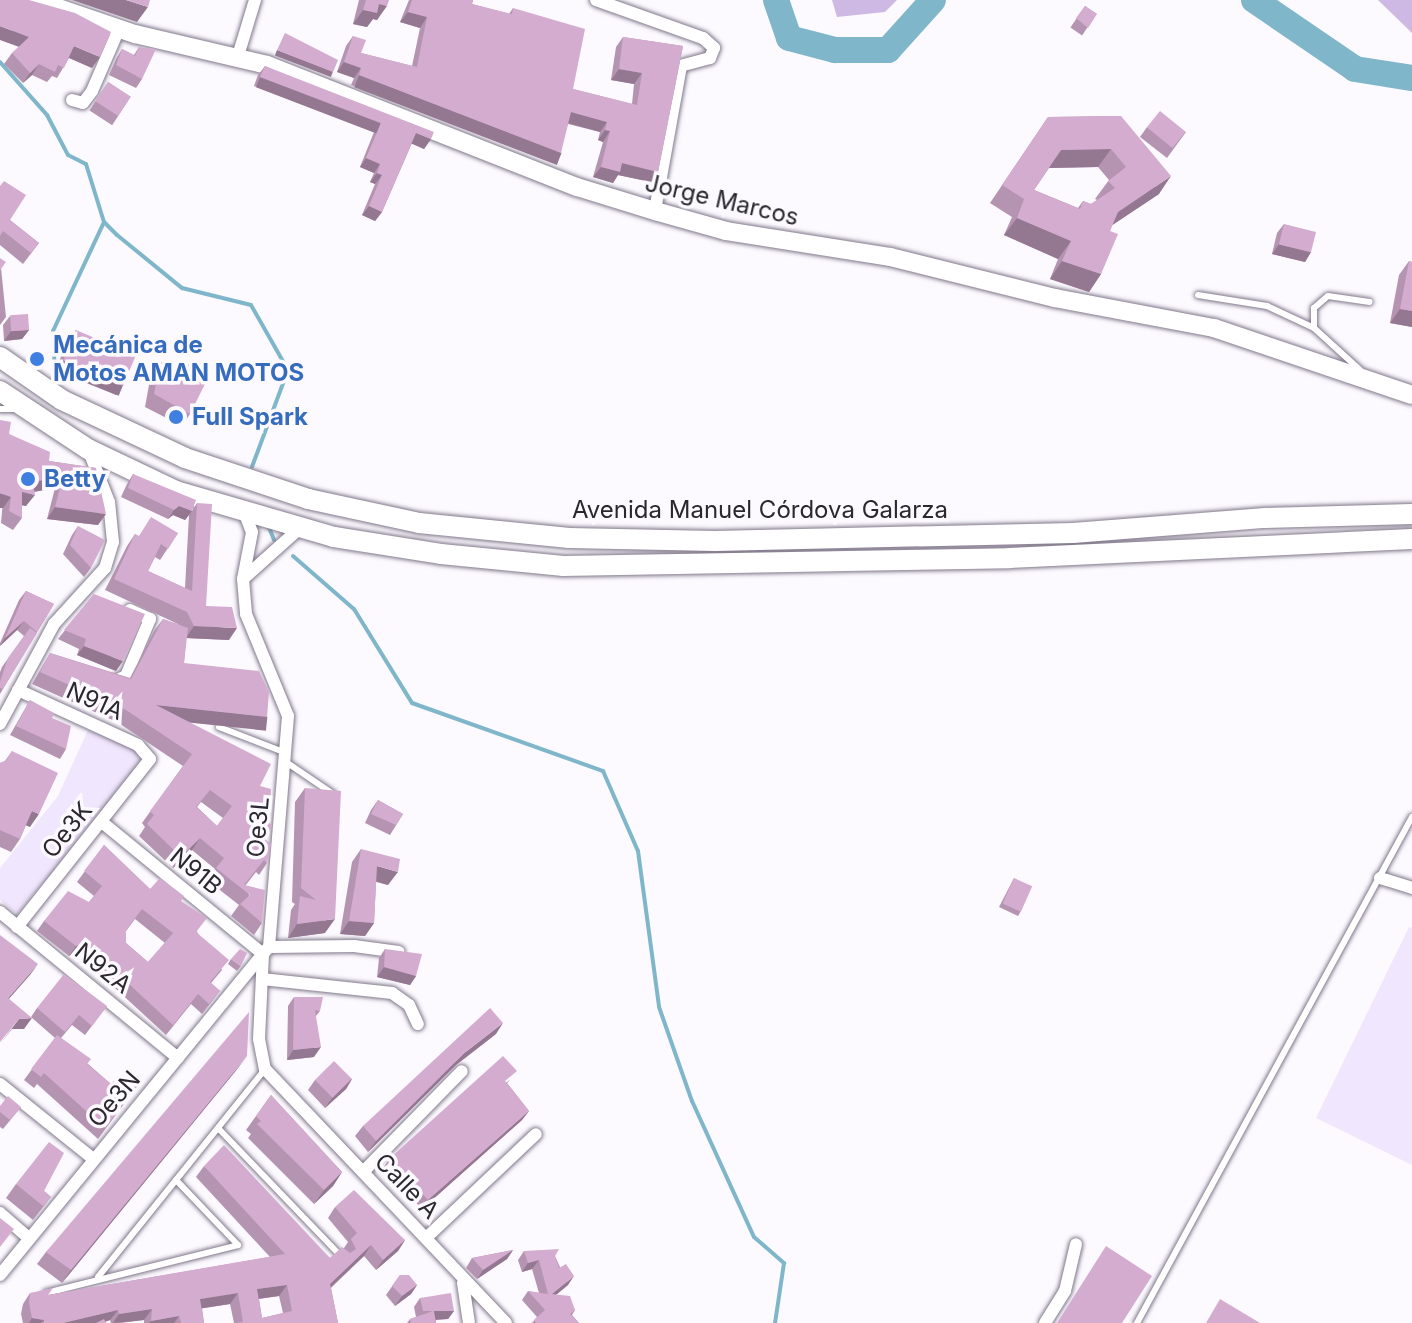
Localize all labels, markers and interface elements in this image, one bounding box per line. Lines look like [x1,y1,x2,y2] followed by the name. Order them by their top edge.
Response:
[642,168,802,232] street label: Jorge Marcos
[53,331,304,387] place label: Mecánica de Motos AMAN MOTOS
[28,350,46,368] marker: Mecánica de Motos AMAN MOTOS
[192,403,308,431] place label: Full Spark
[167,408,185,426] marker: Full Spark
[44,465,106,493] place label: Betty
[19,470,37,488] marker: Betty
[572,496,948,524] street label: Avenida Manuel Córdova Galarza
[62,676,128,726] street label: N91A
[241,795,275,859] street label: Oe3L
[36,796,98,864] street label: Oe3K
[164,841,228,901] street label: N91B
[69,937,137,999] street label: N92A
[82,1065,146,1133] street label: Oe3N
[369,1147,445,1225] street label: Calle A

